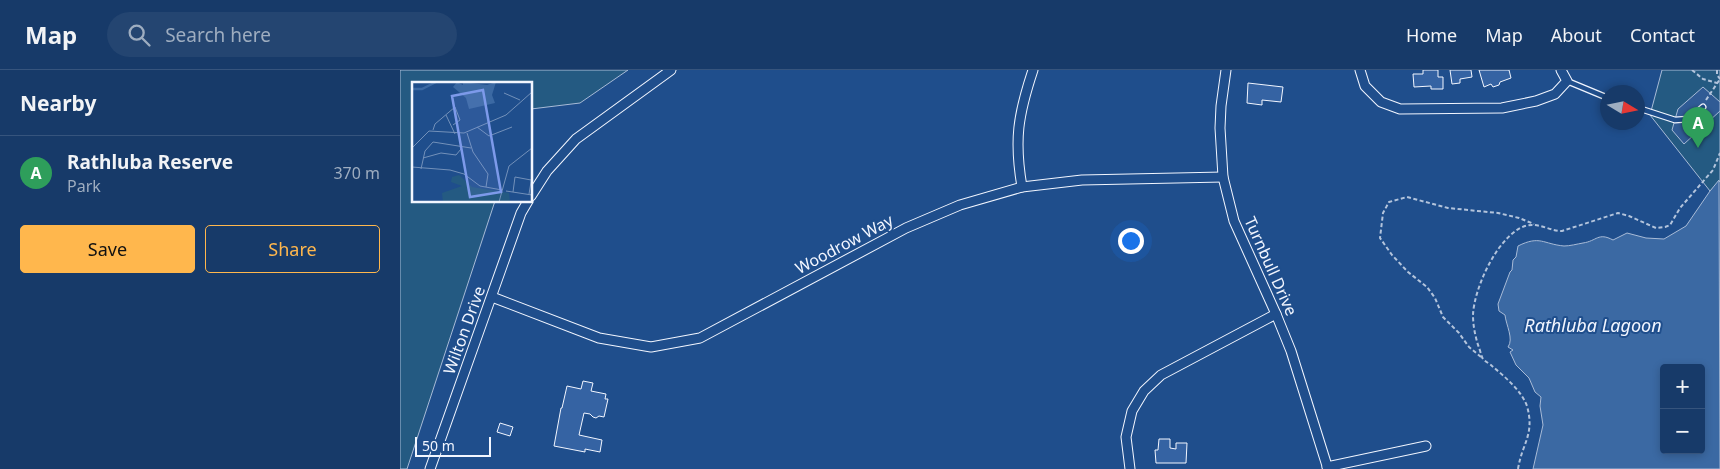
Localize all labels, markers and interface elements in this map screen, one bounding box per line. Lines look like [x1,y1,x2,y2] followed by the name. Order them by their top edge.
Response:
[107,12,457,57] search box
[25,18,77,51] text: Map
[125,21,153,49] icon: search
[165,22,271,48] text: Search here
[1406,23,1457,47] text: Home
[1485,23,1523,47] text: Map
[1551,23,1602,47] text: About
[1630,23,1695,47] text: Contact
[412,82,532,202] inset map
[1600,85,1645,130] north arrow
[20,89,96,117] text: Nearby
[1682,107,1714,148] pin: A
[67,149,233,175] text: Rathluba Reserve
[30,162,42,184] text: A
[333,162,380,184] text: 370 m
[67,175,101,197] text: Park
[791,209,898,279] street label: Woodrow Way
[1239,213,1303,319] street label: Turnbull Drive
[20,225,195,273] button: Save
[205,225,380,273] button: Share
[1118,228,1144,254] your location
[438,283,490,377] street label: Wilton Drive
[1524,313,1662,337] water label: Rathluba Lagoon
[1660,364,1705,454] map controls
[1660,364,1705,409] button: +
[1660,409,1705,454] button: −
[415,434,491,457] scale bar
[422,436,455,455] text: 50 m

